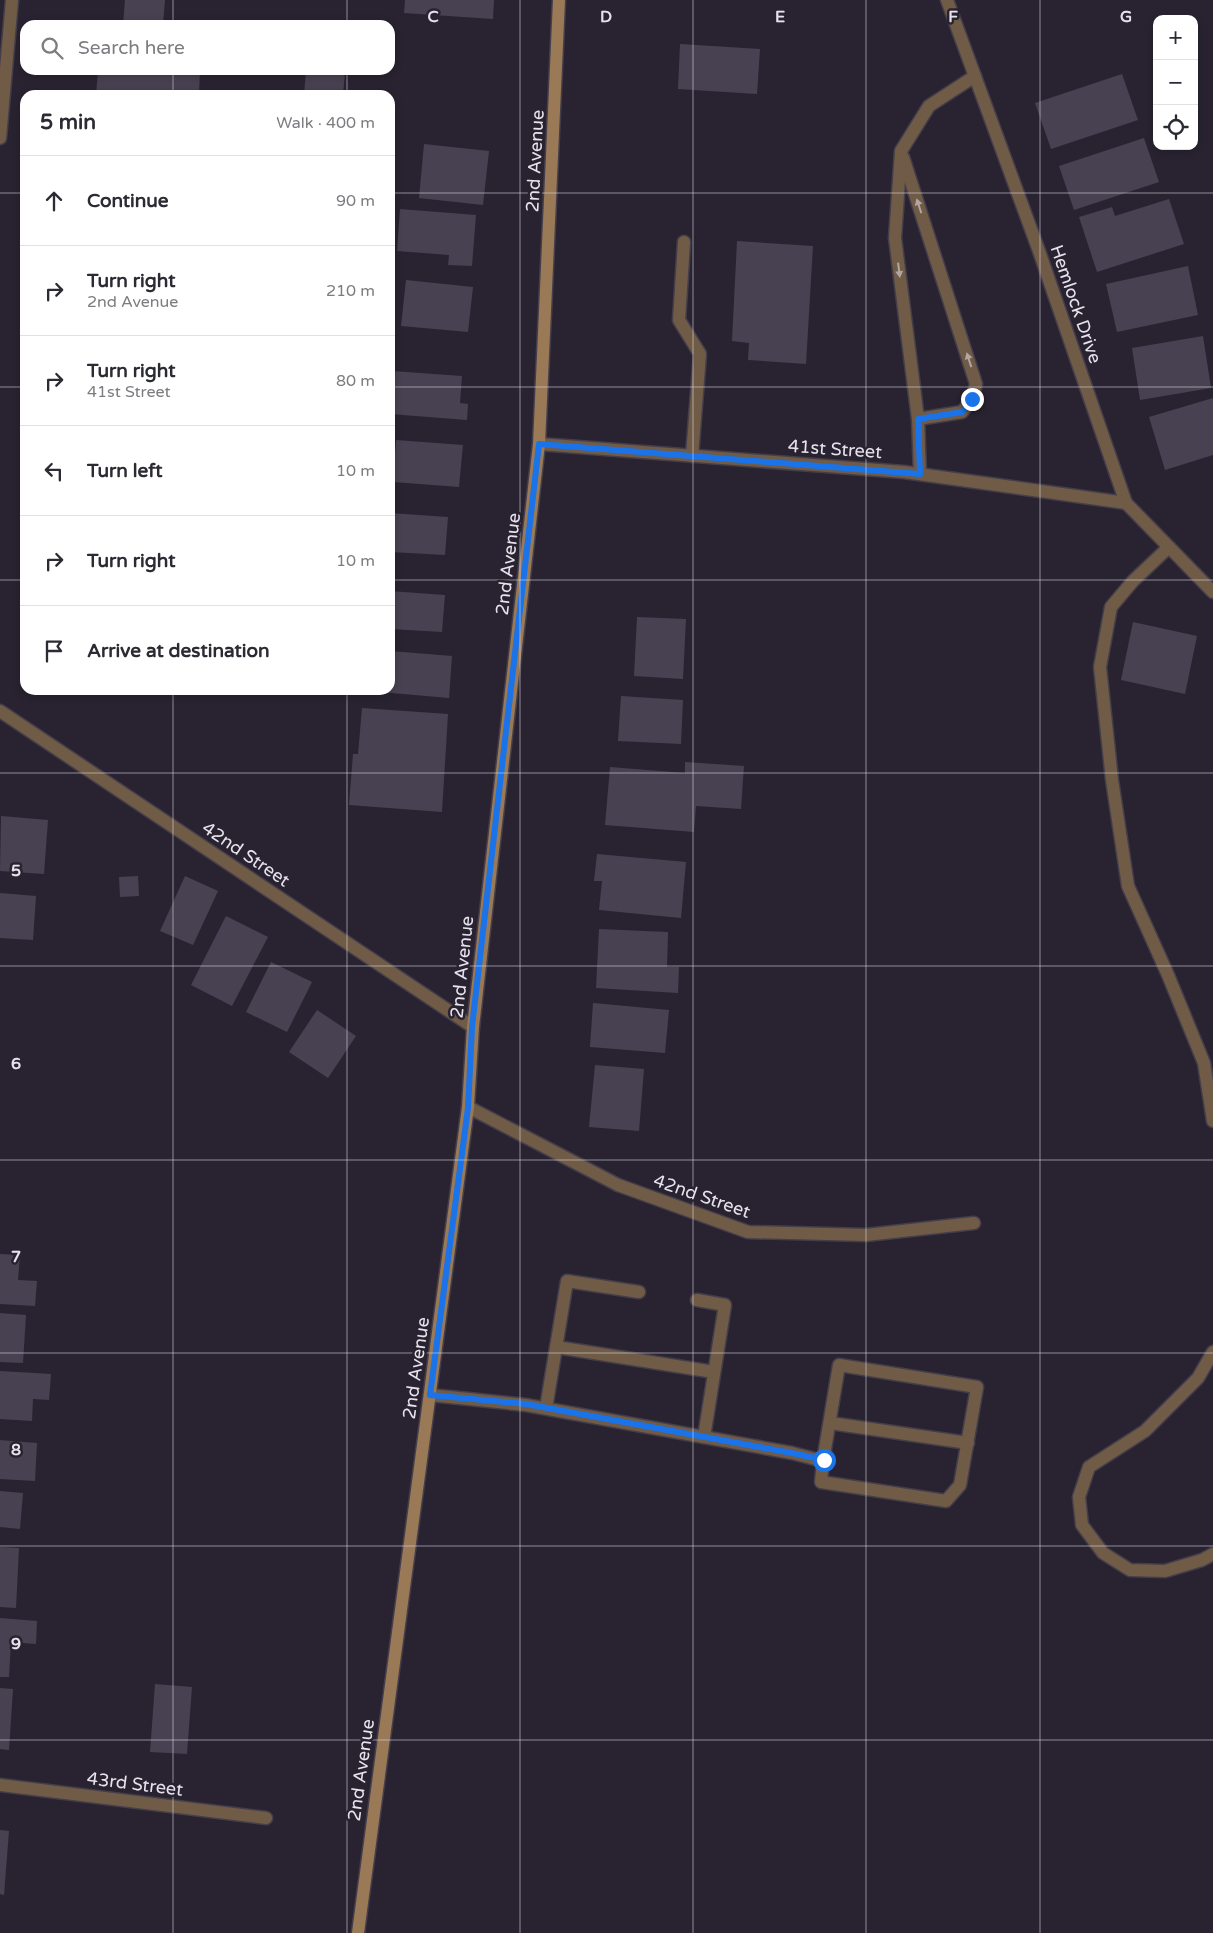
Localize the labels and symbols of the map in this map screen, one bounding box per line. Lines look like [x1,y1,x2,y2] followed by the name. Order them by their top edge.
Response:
[427,7,439,27] text: C
[600,7,612,27] text: D
[775,7,785,27] text: E
[948,7,958,27] text: F
[1120,7,1132,27] text: G
[521,109,549,213] street label: 2nd Avenue
[915,198,922,213] one-way arrow
[1045,242,1107,366] street label: Hemlock Drive
[895,262,903,278] one-way arrow
[964,353,972,368] one-way arrow
[961,388,984,411] route end
[787,435,883,463] street label: 41st Street
[491,512,525,616] street label: 2nd Avenue
[198,817,294,891] street label: 42nd Street
[11,861,21,881] text: 5
[446,915,478,1019] street label: 2nd Avenue
[11,1054,21,1074] text: 6
[651,1169,753,1223] street label: 42nd Street
[11,1247,21,1267] text: 7
[398,1316,434,1420] street label: 2nd Avenue
[11,1440,21,1460] text: 8
[813,1449,836,1472] route start
[11,1634,21,1654] text: 9
[343,1718,379,1822] street label: 2nd Avenue
[86,1767,184,1801] street label: 43rd Street

